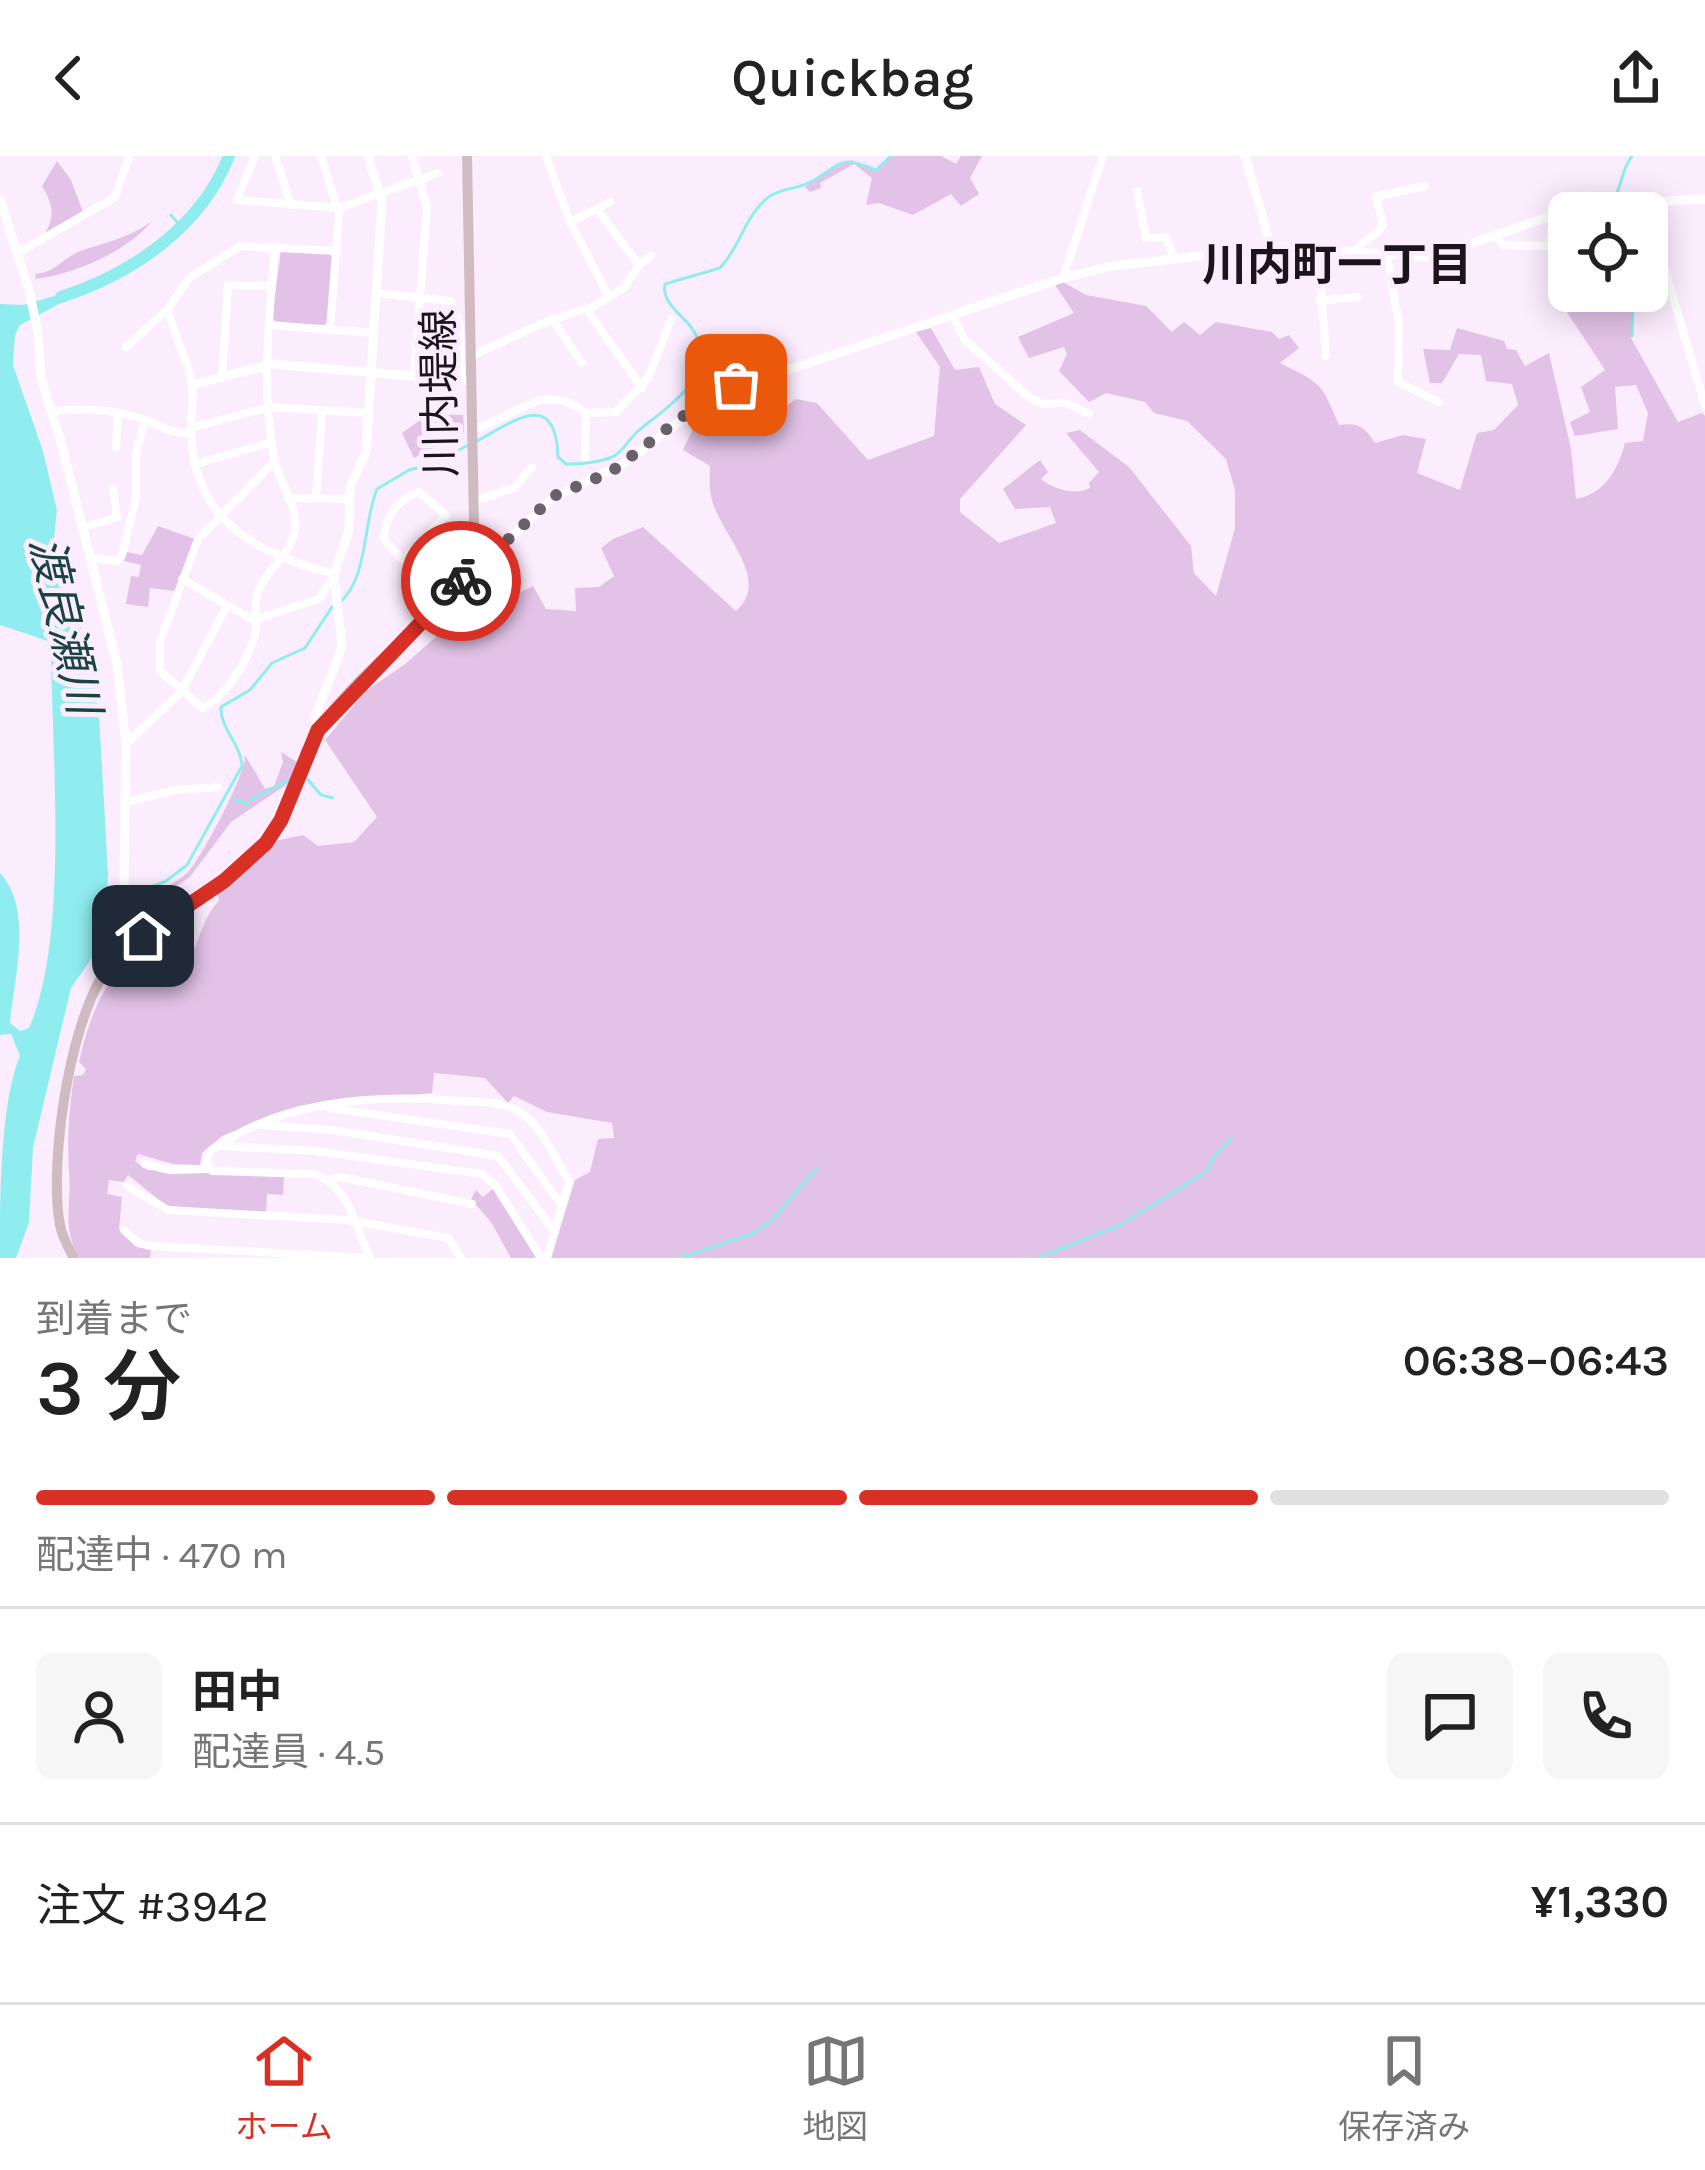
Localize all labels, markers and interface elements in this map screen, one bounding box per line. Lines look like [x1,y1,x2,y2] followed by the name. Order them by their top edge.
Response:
[36,45,102,111] icon: back
[1603,45,1669,111] icon: share
[731,46,974,110] text: Quickbag
[1548,192,1668,312] map controls
[1548,192,1668,312] button: locate
[1202,239,1472,291] district label: 川内町一丁目
[414,309,466,477] street label: 川内堤線
[685,334,787,436] pin
[703,352,769,418] icon: bag
[401,521,521,641] courier
[19,532,112,723] water label: 渡良瀬川
[428,548,494,614] icon: bike
[92,885,194,987] pin
[110,903,176,969] icon: home
[36,1296,192,1342] text: 到着まで
[1403,1334,1669,1386] text: 06:38–06:43
[36,1342,181,1434] text: 3 分
[36,1532,287,1578] text: 配達中 · 470 m
[36,1653,162,1779] button: person
[1387,1653,1513,1779] button: chat
[1543,1653,1669,1779] button: phone
[192,1666,282,1718] text: 田中
[192,1729,385,1775] text: 配達員 · 4.5
[1531,1876,1669,1928] text: ¥1,330
[36,1880,269,1932] text: 注文 #3942
[235,2028,333,2148] tab: ホーム
[803,2028,869,2148] tab: 地図
[1338,2028,1470,2148] tab: 保存済み

